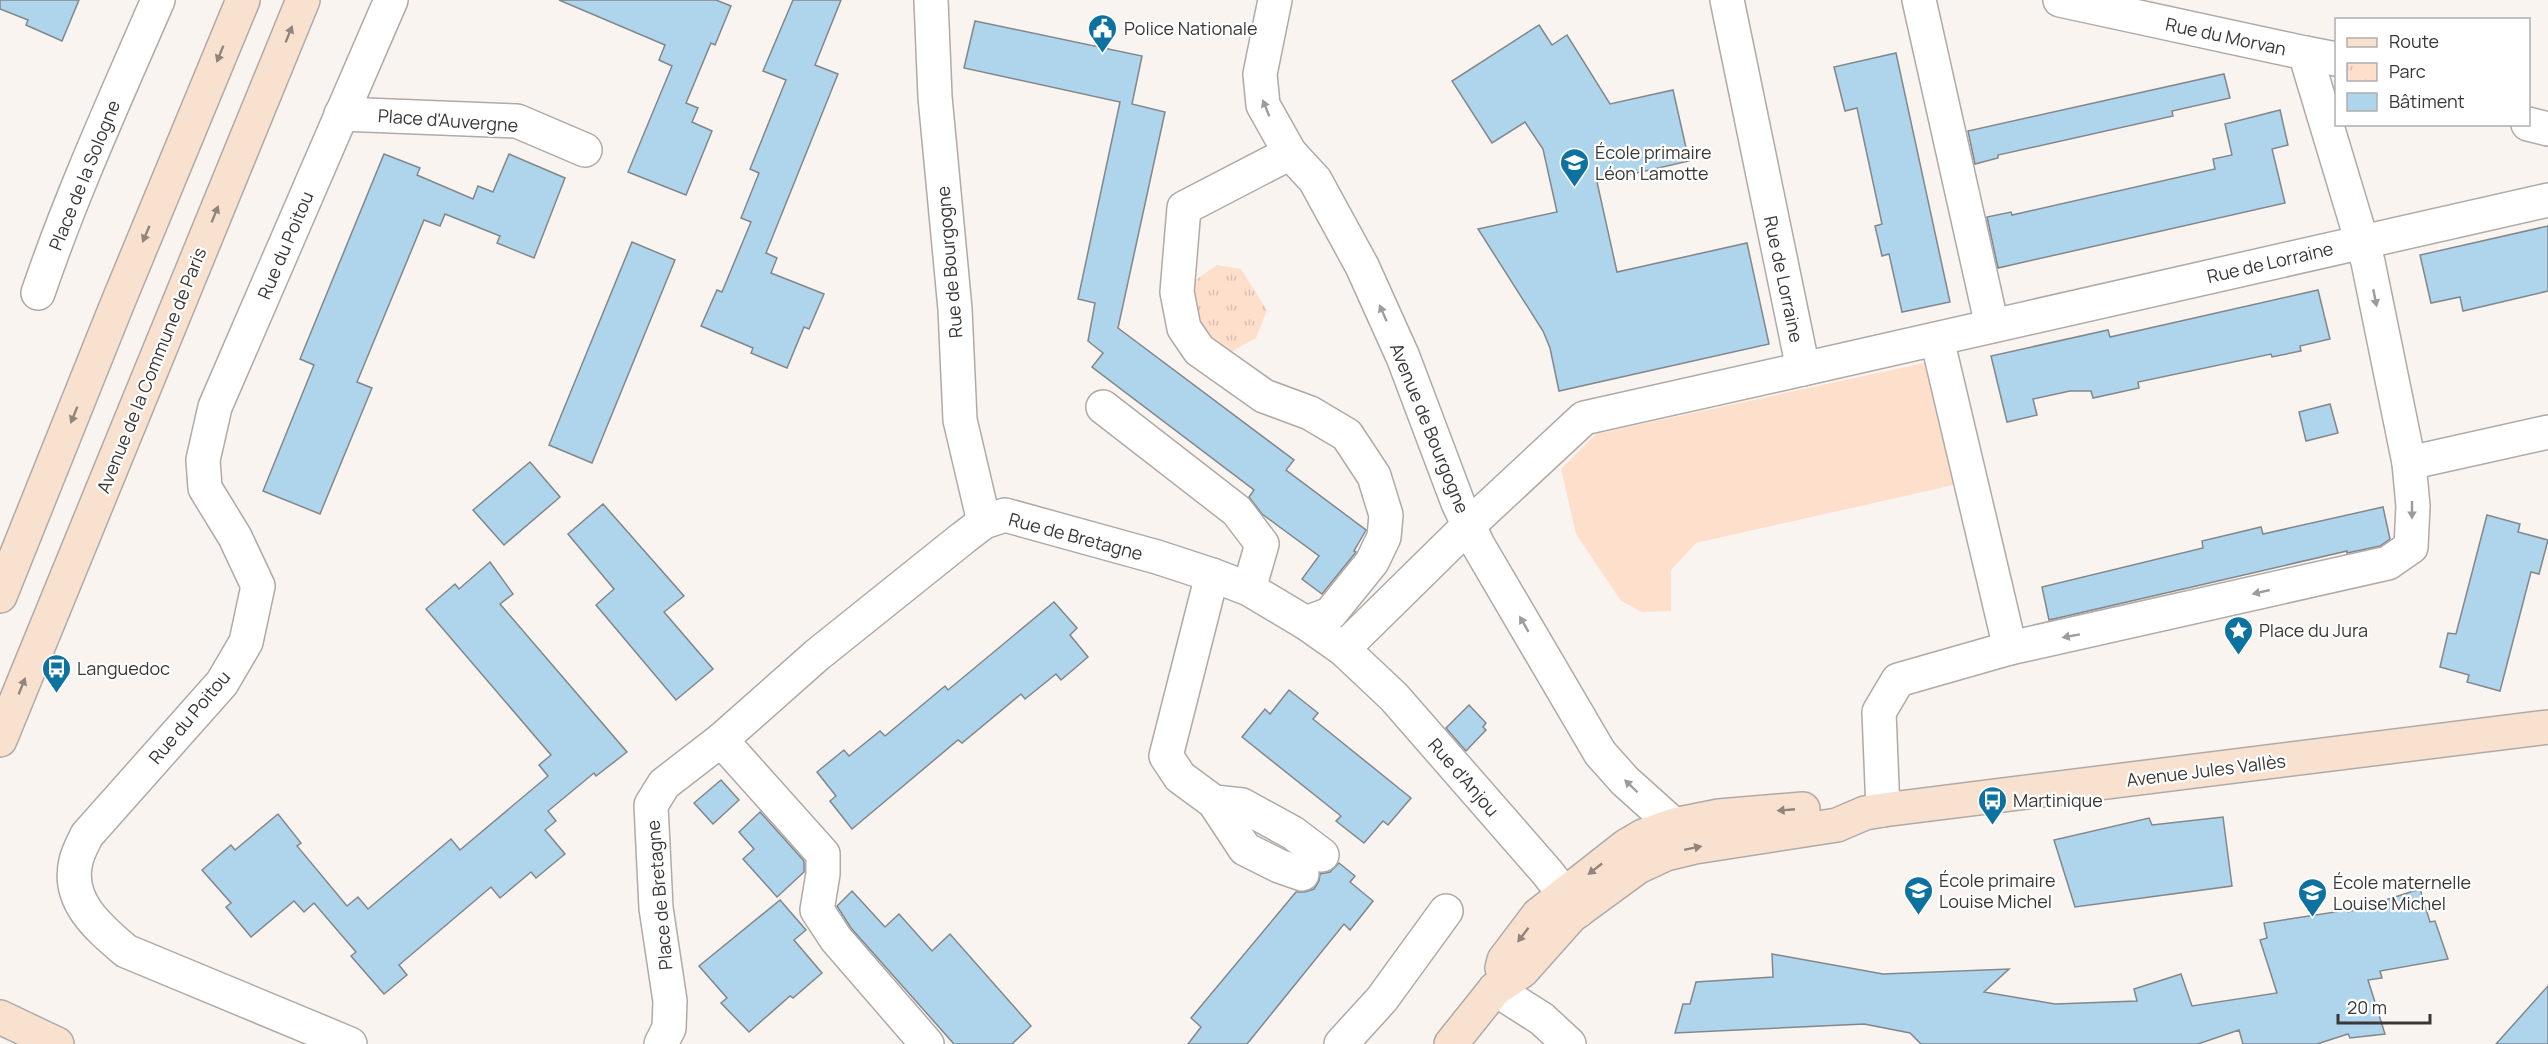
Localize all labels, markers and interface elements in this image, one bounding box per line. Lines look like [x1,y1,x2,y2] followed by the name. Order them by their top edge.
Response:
[1087,12,1119,54] public building icon: Police Nationale
[2164,12,2288,60] street label: Rue du Morvan
[1124,16,1257,40] place label: Police Nationale
[2335,18,2530,126] legend
[284,24,294,42] one-way arrow
[2389,29,2439,53] text: Route
[215,45,224,63] one-way arrow
[2389,59,2426,83] text: Parc
[2389,89,2465,113] text: Bâtiment
[43,96,125,254] street label: Place de la Sologne
[1261,99,1271,117] one-way arrow
[377,103,519,137] street label: Place d'Auvergne
[1595,140,1712,185] place label: École primaire Léon Lamotte
[1558,146,1590,188] school or university icon: École primaire Léon Lamotte
[930,185,968,339] street label: Rue de Bourgogne
[251,187,319,303] street label: Rue du Poitou
[211,205,220,223] one-way arrow
[1759,214,1809,344] street label: Rue de Lorraine
[141,226,151,244] one-way arrow
[2205,236,2335,288] street label: Rue de Lorraine
[91,244,211,496] street label: Avenue de la Commune de Paris
[2371,288,2380,307] one-way arrow
[1378,304,1387,322] one-way arrow
[1385,339,1475,517] street label: Avenue de Bourgogne
[69,407,79,425] one-way arrow
[2407,500,2417,519] one-way arrow
[1006,507,1146,565] street label: Rue de Bretagne
[2252,588,2270,598] one-way arrow
[2222,614,2254,656] place icon: Place du Jura
[1519,615,1529,632] one-way arrow
[2259,618,2368,642] place label: Place du Jura
[2061,631,2080,640] one-way arrow
[40,652,72,694] bus stop icon: Languedoc
[77,656,170,680] place label: Languedoc
[143,665,235,769] street label: Rue du Poitou
[18,677,27,695] one-way arrow
[1423,733,1505,821] street label: Rue d'Anjou
[2125,748,2287,792] street label: Avenue Jules Vallès
[1623,779,1638,793] one-way arrow
[1976,784,2008,826] bus stop icon: Martinique
[2013,788,2103,812] place label: Martinique
[1776,805,1795,815] one-way arrow
[640,819,678,971] street label: Place de Bretagne
[1684,843,1703,852] one-way arrow
[1587,863,1603,876] one-way arrow
[1939,868,2056,913] place label: École primaire Louise Michel
[2333,870,2471,915] place label: École maternelle Louise Michel
[1902,874,1934,916] school or university icon: École primaire Louise Michel
[2296,876,2328,918] school or university icon: École maternelle Louise Michel
[1518,927,1530,942] one-way arrow
[2338,987,2430,1025] scale bar
[2347,995,2387,1019] text: 20 m

